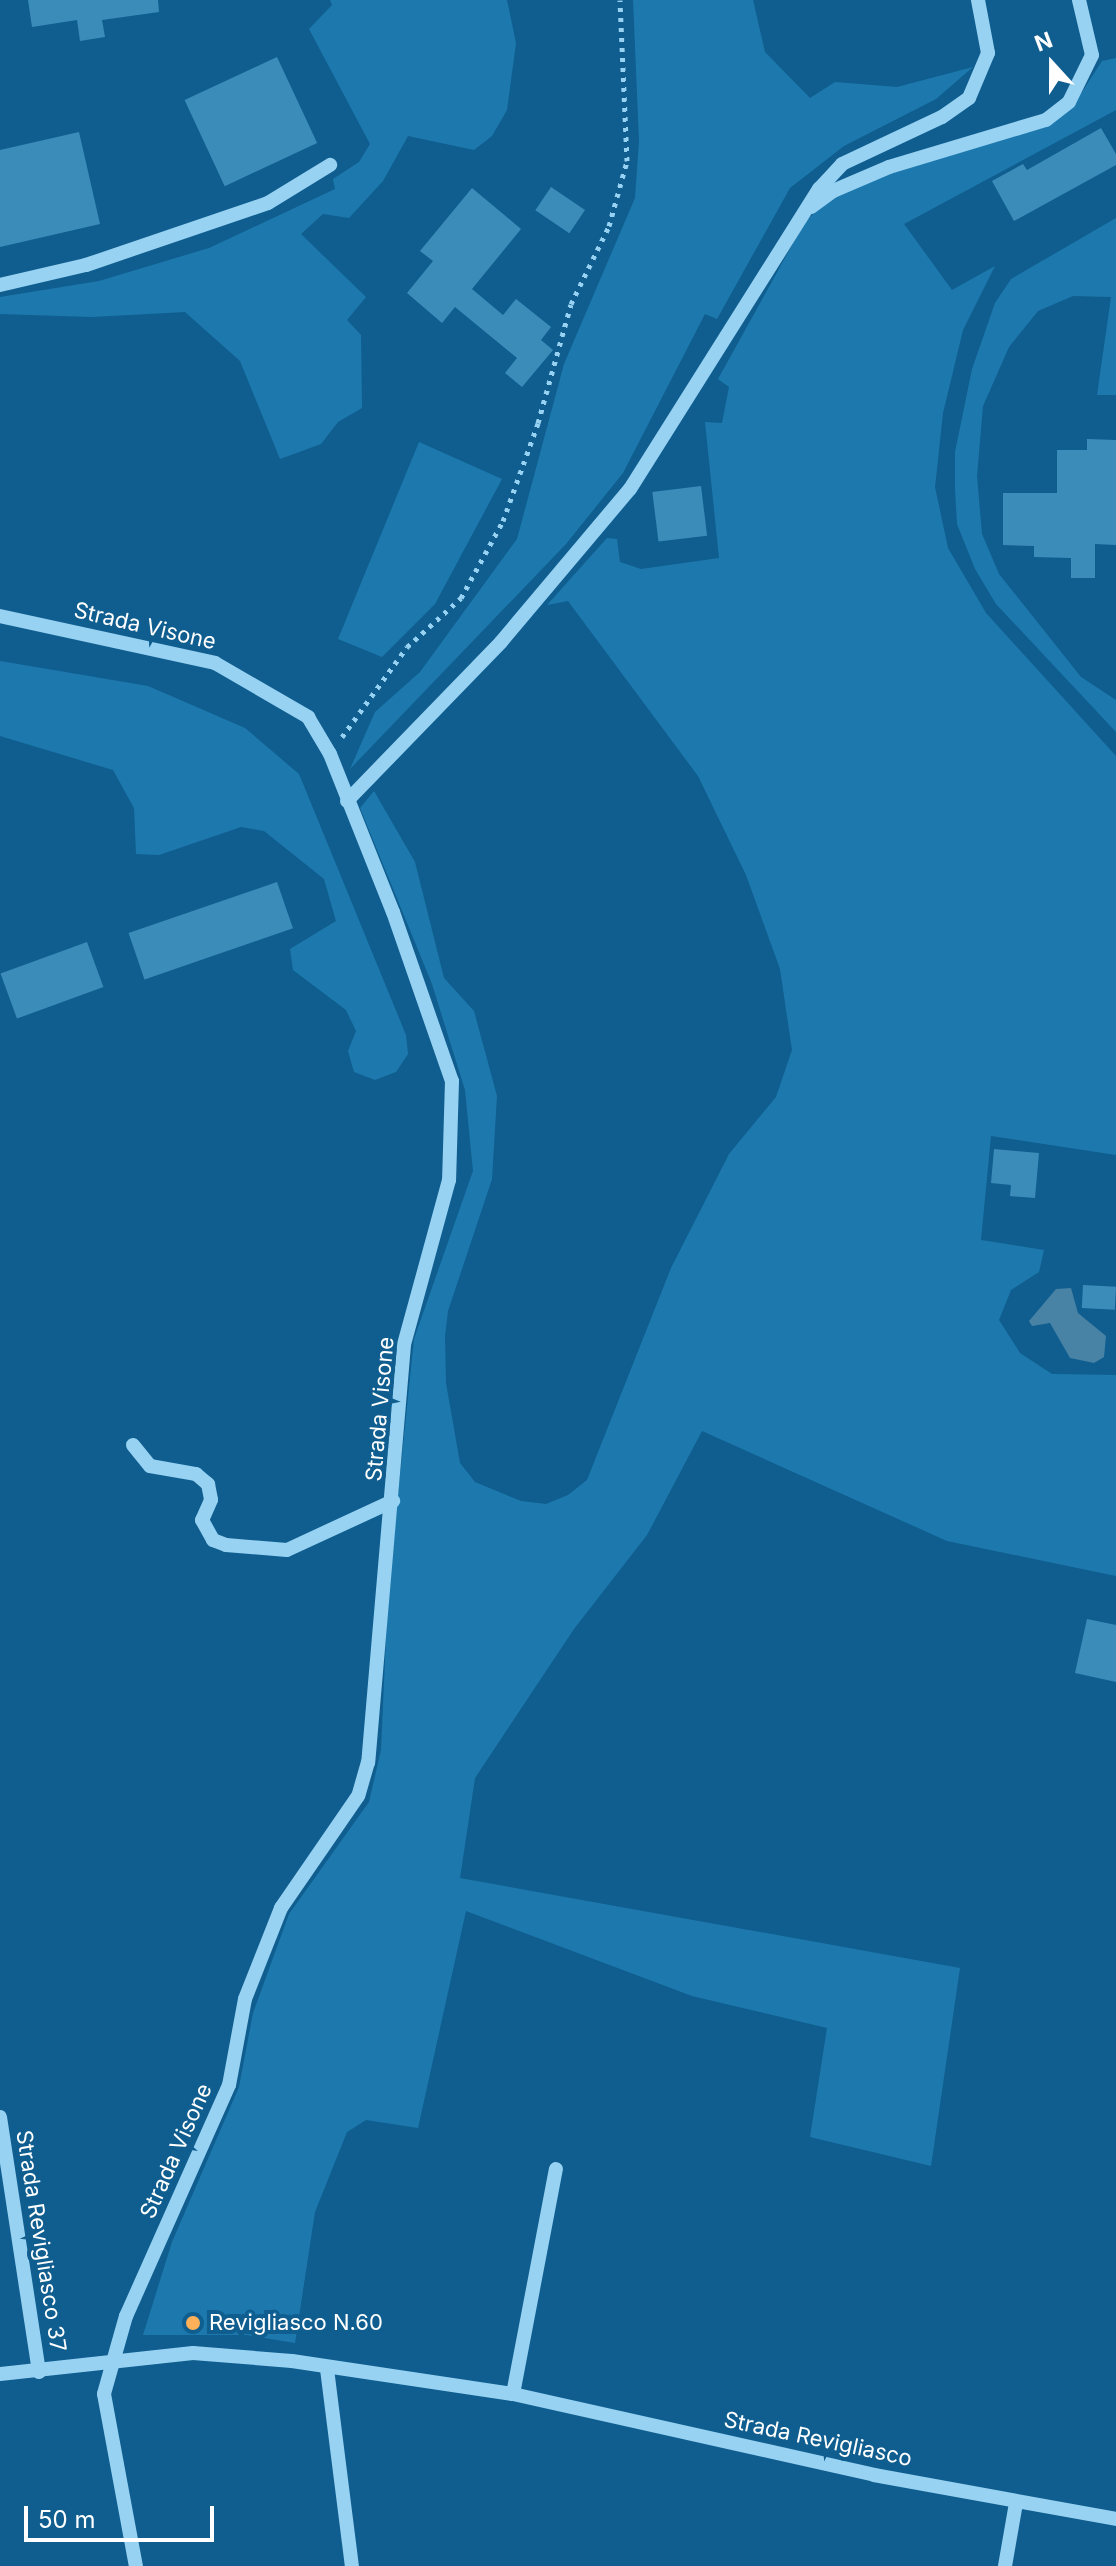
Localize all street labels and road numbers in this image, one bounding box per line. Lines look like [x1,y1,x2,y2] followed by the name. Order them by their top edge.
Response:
[71,597,219,655] street label: Strada Visone
[361,1336,399,1482] street label: Strada Visone
[134,2079,218,2223] street label: Strada Visone
[10,2128,72,2354] street label: Strada Revigliasco 37
[721,2406,915,2472] street label: Strada Revigliasco

